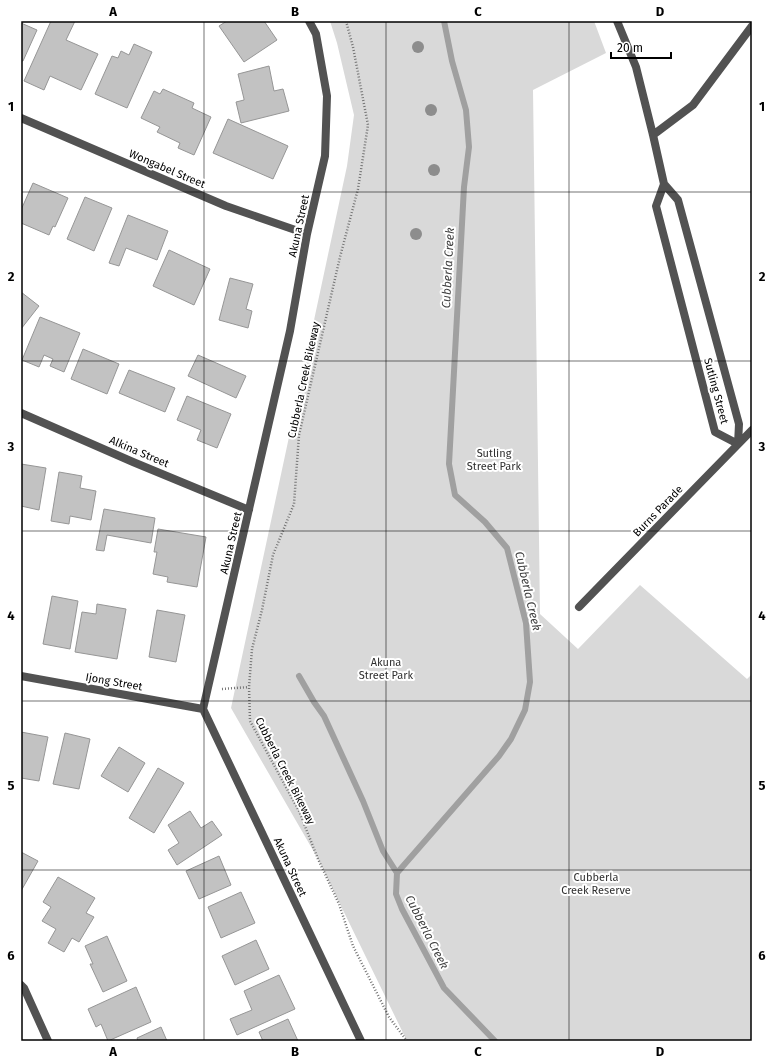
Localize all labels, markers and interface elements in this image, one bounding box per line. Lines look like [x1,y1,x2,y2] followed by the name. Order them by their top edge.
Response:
[108,4,117,19] text: A
[291,4,299,19] text: B
[474,4,482,19] text: C
[656,4,665,19] text: D
[611,34,671,60] scale bar
[617,41,643,55] text: 20 m
[8,99,14,114] text: 1
[759,99,765,114] text: 1
[127,147,207,191] street label: Wongabel Street
[286,194,312,258] street label: Akuna Street
[439,227,457,309] water label: Cubberla Creek
[8,269,15,284] text: 2
[759,269,766,284] text: 2
[285,320,323,439] street label: Cubberla Creek Bikeway
[701,357,731,425] street label: Sutling Street
[107,434,171,470] street label: Alkina Street
[7,439,15,454] text: 3
[758,439,766,454] text: 3
[467,447,522,473] park label: Sutling Street Park
[630,483,686,539] street label: Burns Parade
[218,511,244,575] street label: Akuna Street
[512,550,544,632] water label: Cubberla Creek
[7,608,15,623] text: 4
[758,608,766,623] text: 4
[359,656,414,682] park label: Akuna Street Park
[84,671,144,693] street label: Ijong Street
[252,715,318,827] street label: Cubberla Creek Bikeway
[8,778,15,793] text: 5
[759,778,766,793] text: 5
[271,835,309,899] street label: Akuna Street
[561,871,631,897] park label: Cubberla Creek Reserve
[402,893,452,972] water label: Cubberla Creek
[7,948,15,963] text: 6
[758,948,766,963] text: 6
[108,1044,117,1059] text: A
[291,1044,299,1059] text: B
[474,1044,482,1059] text: C
[656,1044,665,1059] text: D

